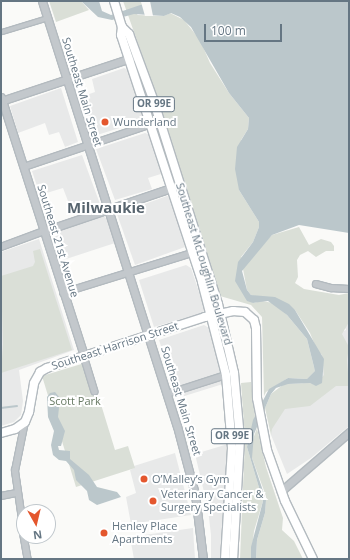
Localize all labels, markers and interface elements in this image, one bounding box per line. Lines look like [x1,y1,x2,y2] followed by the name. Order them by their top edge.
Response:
[206,16,284,42] scale bar
[211,22,246,39] text: 100 m
[59,36,105,148] street label: Southeast Main Street
[132,96,176,112] road number: OR 99E
[113,115,176,129] place label: Wunderland
[100,117,110,127] marker: Wunderland
[173,181,235,347] street label: Southeast McLoughlin Boulevard
[35,183,81,299] street label: Southeast 21st Avenue
[67,199,145,217] district label: Milwaukie
[50,319,180,373] street label: Southeast Harrison Street
[158,345,204,457] street label: Southeast Main Street
[49,394,101,408] park label: Scott Park
[210,428,254,444] road number: OR 99E
[152,472,229,486] place label: O’Malley’s Gym
[139,474,149,484] marker: O’Malley’s Gym
[161,488,263,514] place label: Veterinary Cancer & Surgery Specialists
[148,496,158,506] marker: Veterinary Cancer & Surgery Specialists
[16,504,56,544] north arrow
[112,520,177,546] place label: Henley Place Apartments
[32,527,43,543] text: N
[99,528,109,538] marker: Henley Place Apartments

